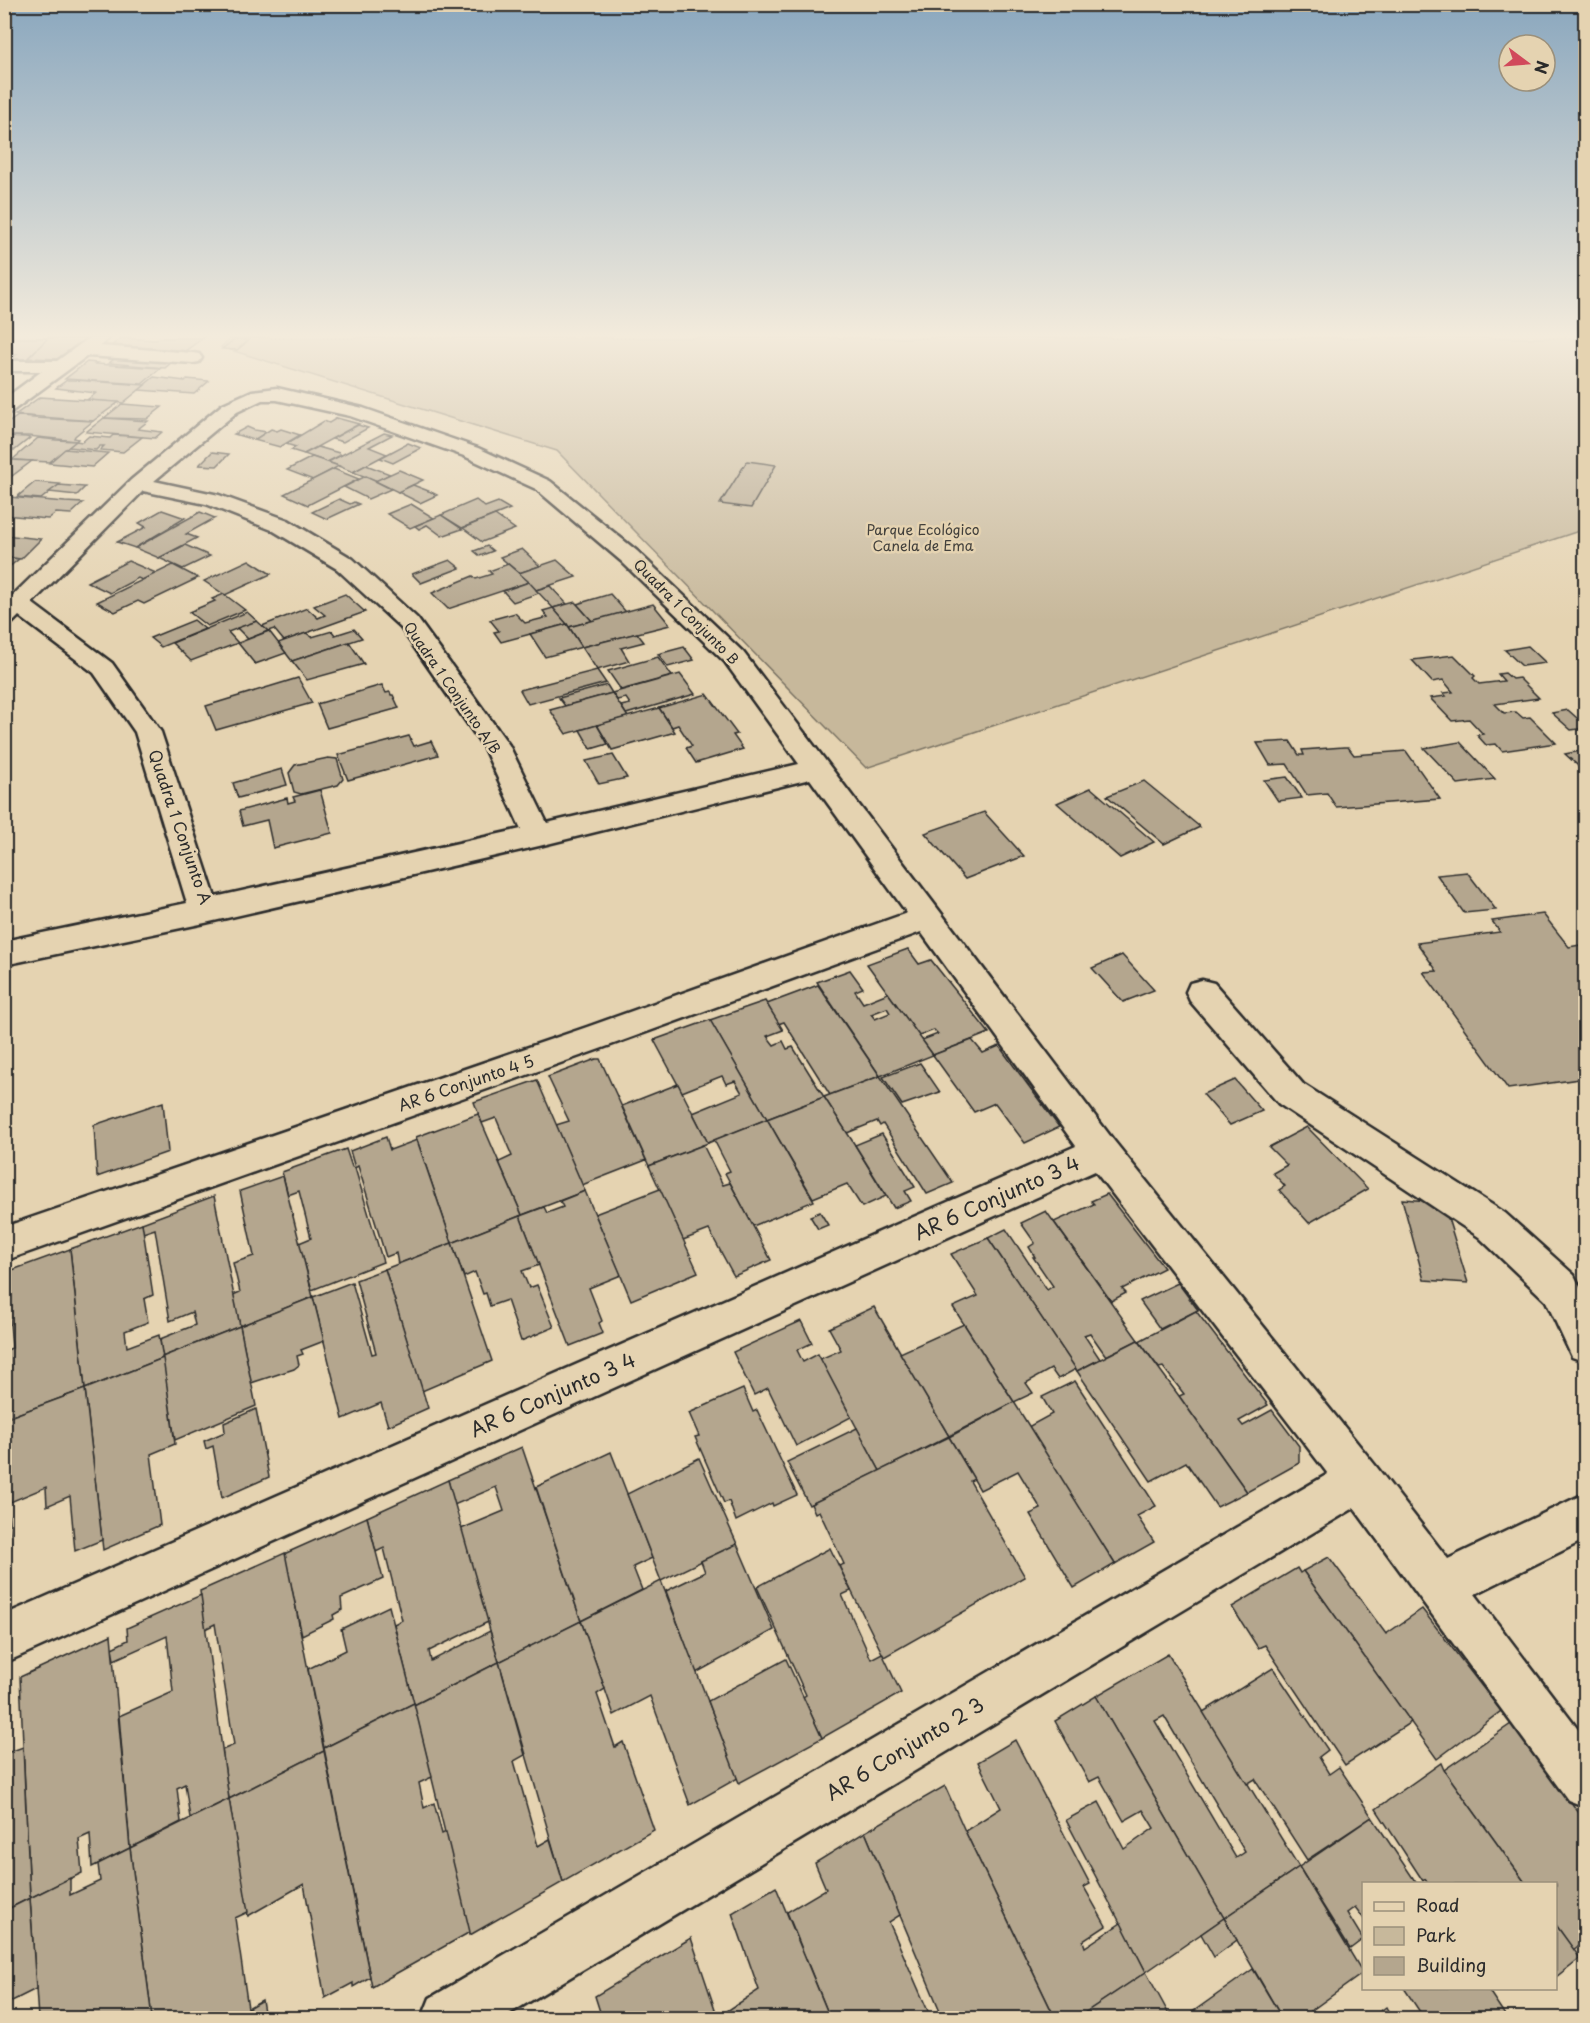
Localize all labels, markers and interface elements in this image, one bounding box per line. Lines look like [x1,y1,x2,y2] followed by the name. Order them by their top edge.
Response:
[1497,33,1557,93] north arrow
[1529,58,1556,77] text: N
[866,519,980,556] park label: Parque Ecológico Canela de Ema
[629,554,744,669] street label: Quadra 1 Conjunto B
[399,617,506,758] street label: Quadra 1 Conjunto A/B
[143,746,219,907] street label: Quadra 1 Conjunto A
[395,1048,537,1117] street label: AR 6 Conjunto 4 5
[909,1147,1084,1247] street label: AR 6 Conjunto 3 4
[465,1344,640,1444] street label: AR 6 Conjunto 3 4
[820,1689,989,1807] street label: AR 6 Conjunto 2 3
[1362,1882,1557,1990] legend
[1416,1891,1460,1918] text: Road
[1416,1921,1456,1948] text: Park
[1416,1951,1486,1978] text: Building

